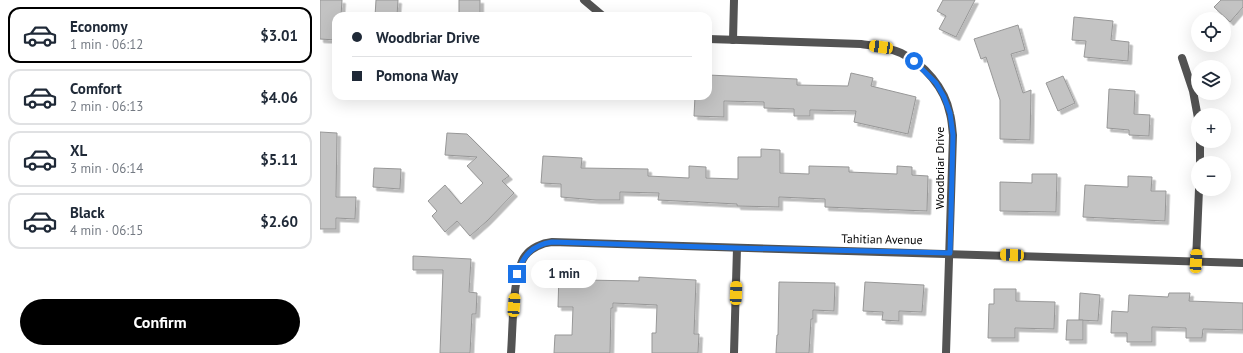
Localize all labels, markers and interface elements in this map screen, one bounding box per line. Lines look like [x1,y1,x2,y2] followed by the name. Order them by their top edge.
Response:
[1191,12,1231,196] map controls
[1191,12,1231,52] button: locate
[22,17,58,53] icon: car
[70,17,128,36] text: Economy
[260,26,298,45] text: $3.01
[376,28,480,47] text: Woodbriar Drive
[70,36,143,53] text: 1 min · 06:12
[868,39,894,55] car
[905,52,923,70] route start
[1191,60,1231,100] button: layers
[376,66,458,85] text: Pomona Way
[22,79,58,115] icon: car
[70,79,122,98] text: Comfort
[260,88,298,107] text: $4.06
[70,98,143,115] text: 2 min · 06:13
[1191,108,1231,148] button: +
[932,127,947,209] street label: Woodbriar Drive
[22,141,58,177] icon: car
[70,141,87,160] text: XL
[260,150,298,169] text: $5.11
[1191,156,1231,196] button: −
[70,160,143,177] text: 3 min · 06:14
[22,203,58,239] icon: car
[70,203,105,222] text: Black
[260,212,298,231] text: $2.60
[70,222,143,239] text: 4 min · 06:15
[841,231,923,247] street label: Tahitian Avenue
[1000,249,1024,261] car
[1189,249,1203,273] car
[531,260,597,288] callout: 1 min
[508,265,526,283] route end
[548,265,580,282] text: 1 min
[730,281,742,305] car
[507,293,521,317] car
[20,299,300,345] button: Confirm

